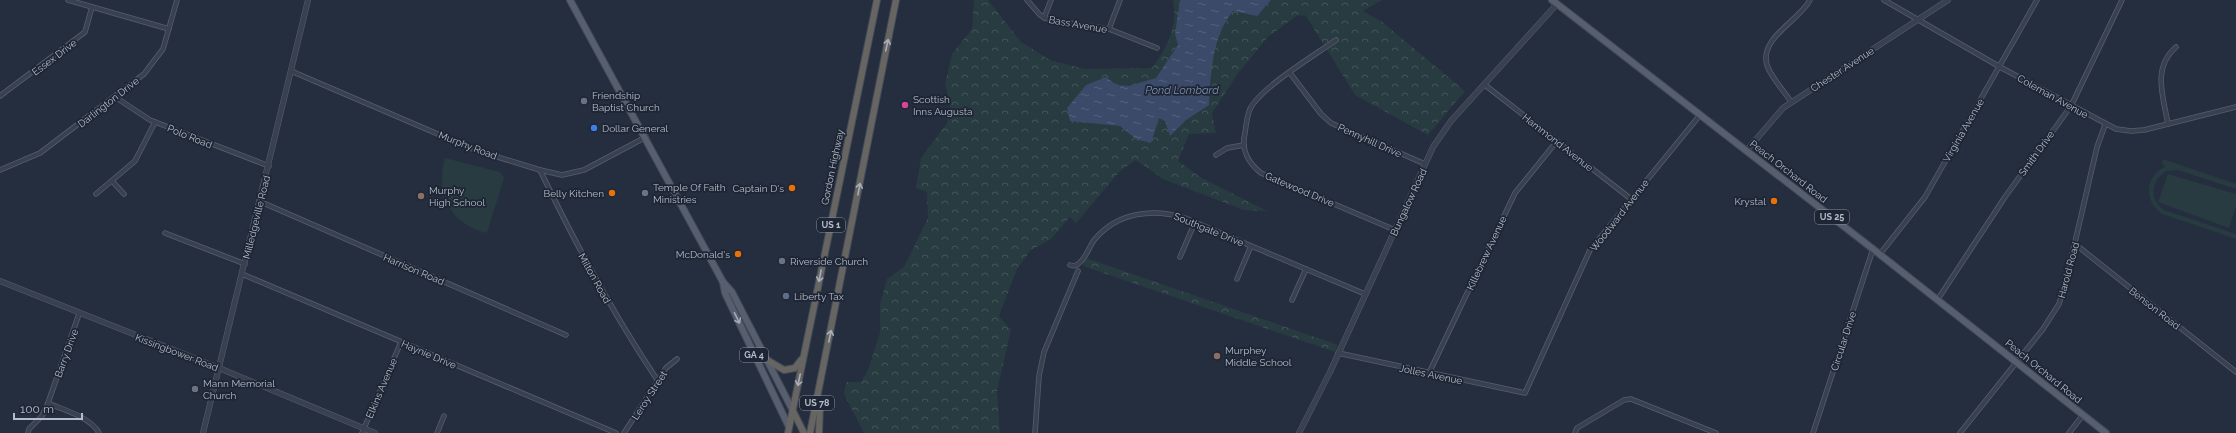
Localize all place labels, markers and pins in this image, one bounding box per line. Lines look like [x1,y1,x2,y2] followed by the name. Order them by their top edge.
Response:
[592,90,660,113] place label: Friendship Baptist Church
[913,94,973,117] place label: Scottish Inns Augusta
[579,96,589,106] marker: Friendship Baptist Church
[900,100,910,110] marker: Scottish Inns Augusta
[589,123,599,133] marker: Dollar General
[602,123,668,134] place label: Dollar General
[653,182,726,205] place label: Temple Of Faith Ministries
[732,183,784,194] place label: Captain D's
[787,183,797,193] marker: Captain D's
[429,185,485,208] place label: Murphy High School
[544,188,604,199] place label: Belly Kitchen
[607,188,617,198] marker: Belly Kitchen
[640,188,650,198] marker: Temple Of Faith Ministries
[416,191,426,201] marker: Murphy High School
[1734,196,1766,207] place label: Krystal
[1769,196,1779,206] marker: Krystal
[676,249,730,260] place label: McDonald's
[733,249,743,259] marker: McDonald's
[777,256,787,266] marker: Riverside Church
[790,256,868,267] place label: Riverside Church
[781,291,791,301] marker: Liberty Tax
[794,291,844,302] place label: Liberty Tax
[1225,345,1292,368] place label: Murphey Middle School
[1212,351,1222,361] marker: Murphey Middle School
[203,378,275,401] place label: Mann Memorial Church
[190,384,200,394] marker: Mann Memorial Church

